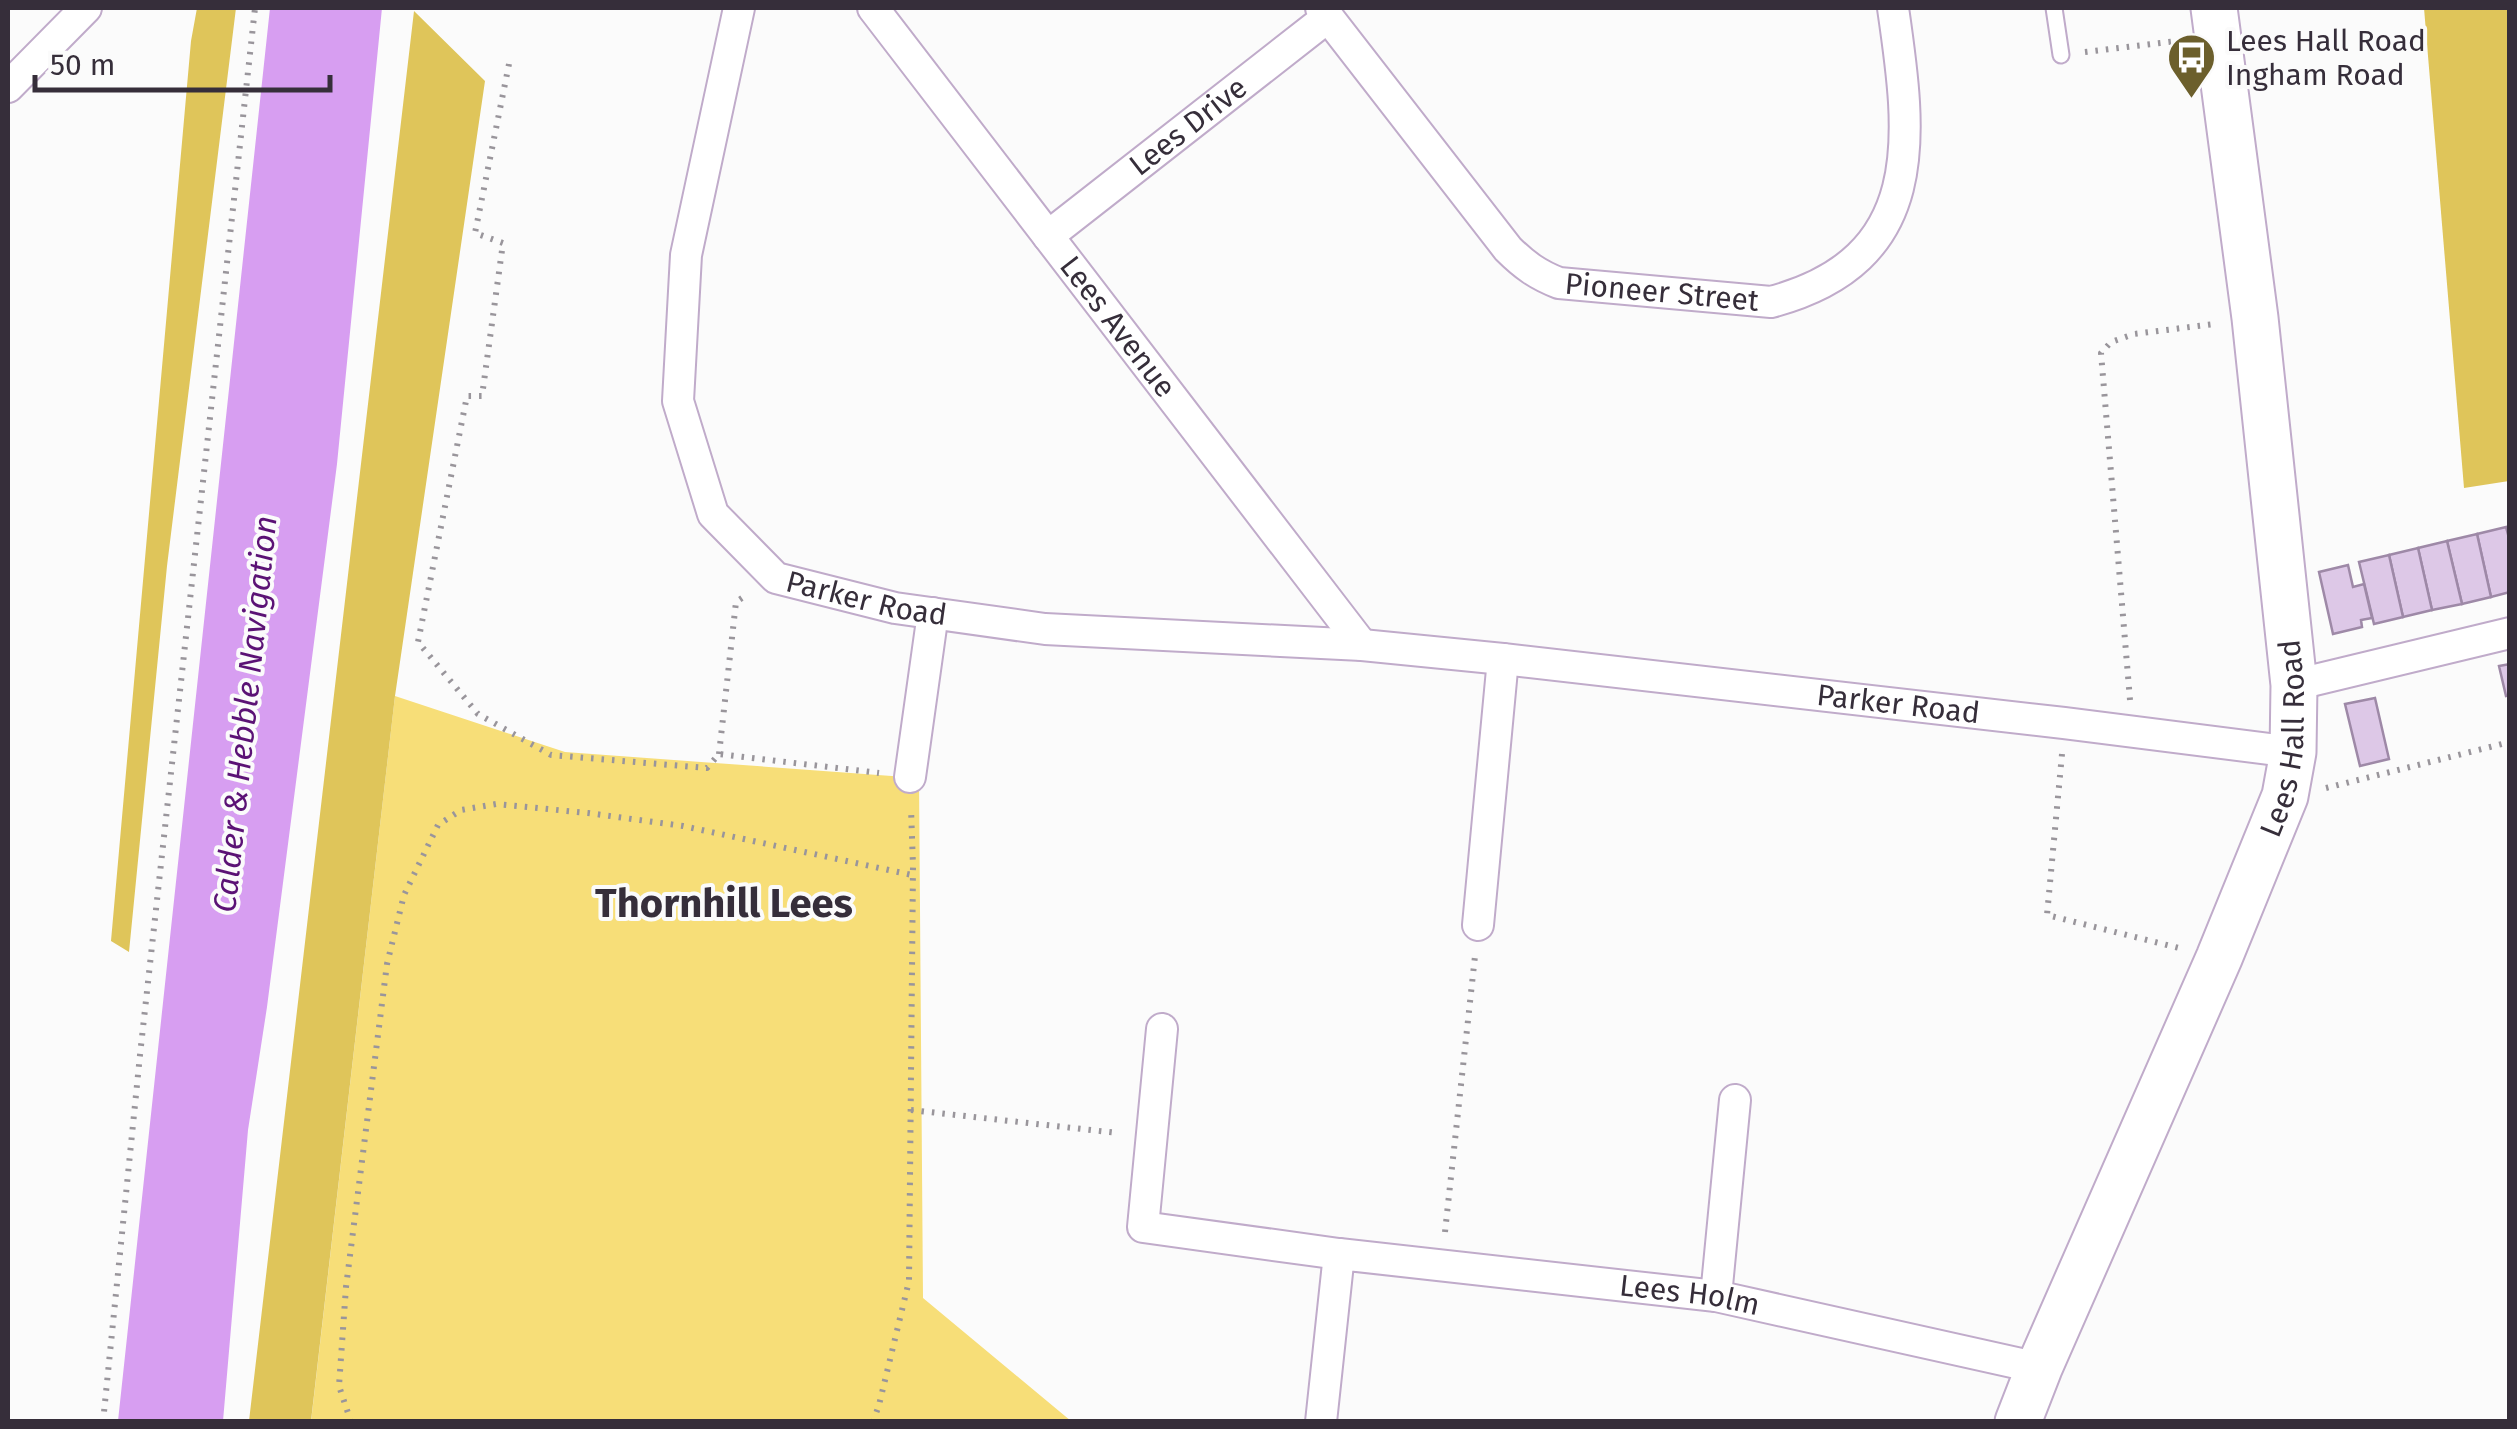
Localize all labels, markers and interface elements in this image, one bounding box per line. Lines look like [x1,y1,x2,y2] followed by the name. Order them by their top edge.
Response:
[2226,23,2426,93] place label: Lees Hall Road Ingham Road
[35,30,330,92] scale bar
[2165,32,2217,100] bus stop icon: Lees Hall Road Ingham Road
[50,47,115,83] text: 50 m
[1122,69,1254,183] street label: Lees Drive
[1052,249,1183,405] street label: Lees Avenue
[1563,266,1761,319] street label: Pioneer Street
[205,514,285,914] water label: Calder & Hebble Navigation
[782,563,949,633] street label: Parker Road
[2252,638,2313,842] street label: Lees Hall Road
[1815,677,1982,731] street label: Parker Road
[595,880,853,928] district label: Thornhill Lees
[1618,1267,1763,1323] street label: Lees Holm

